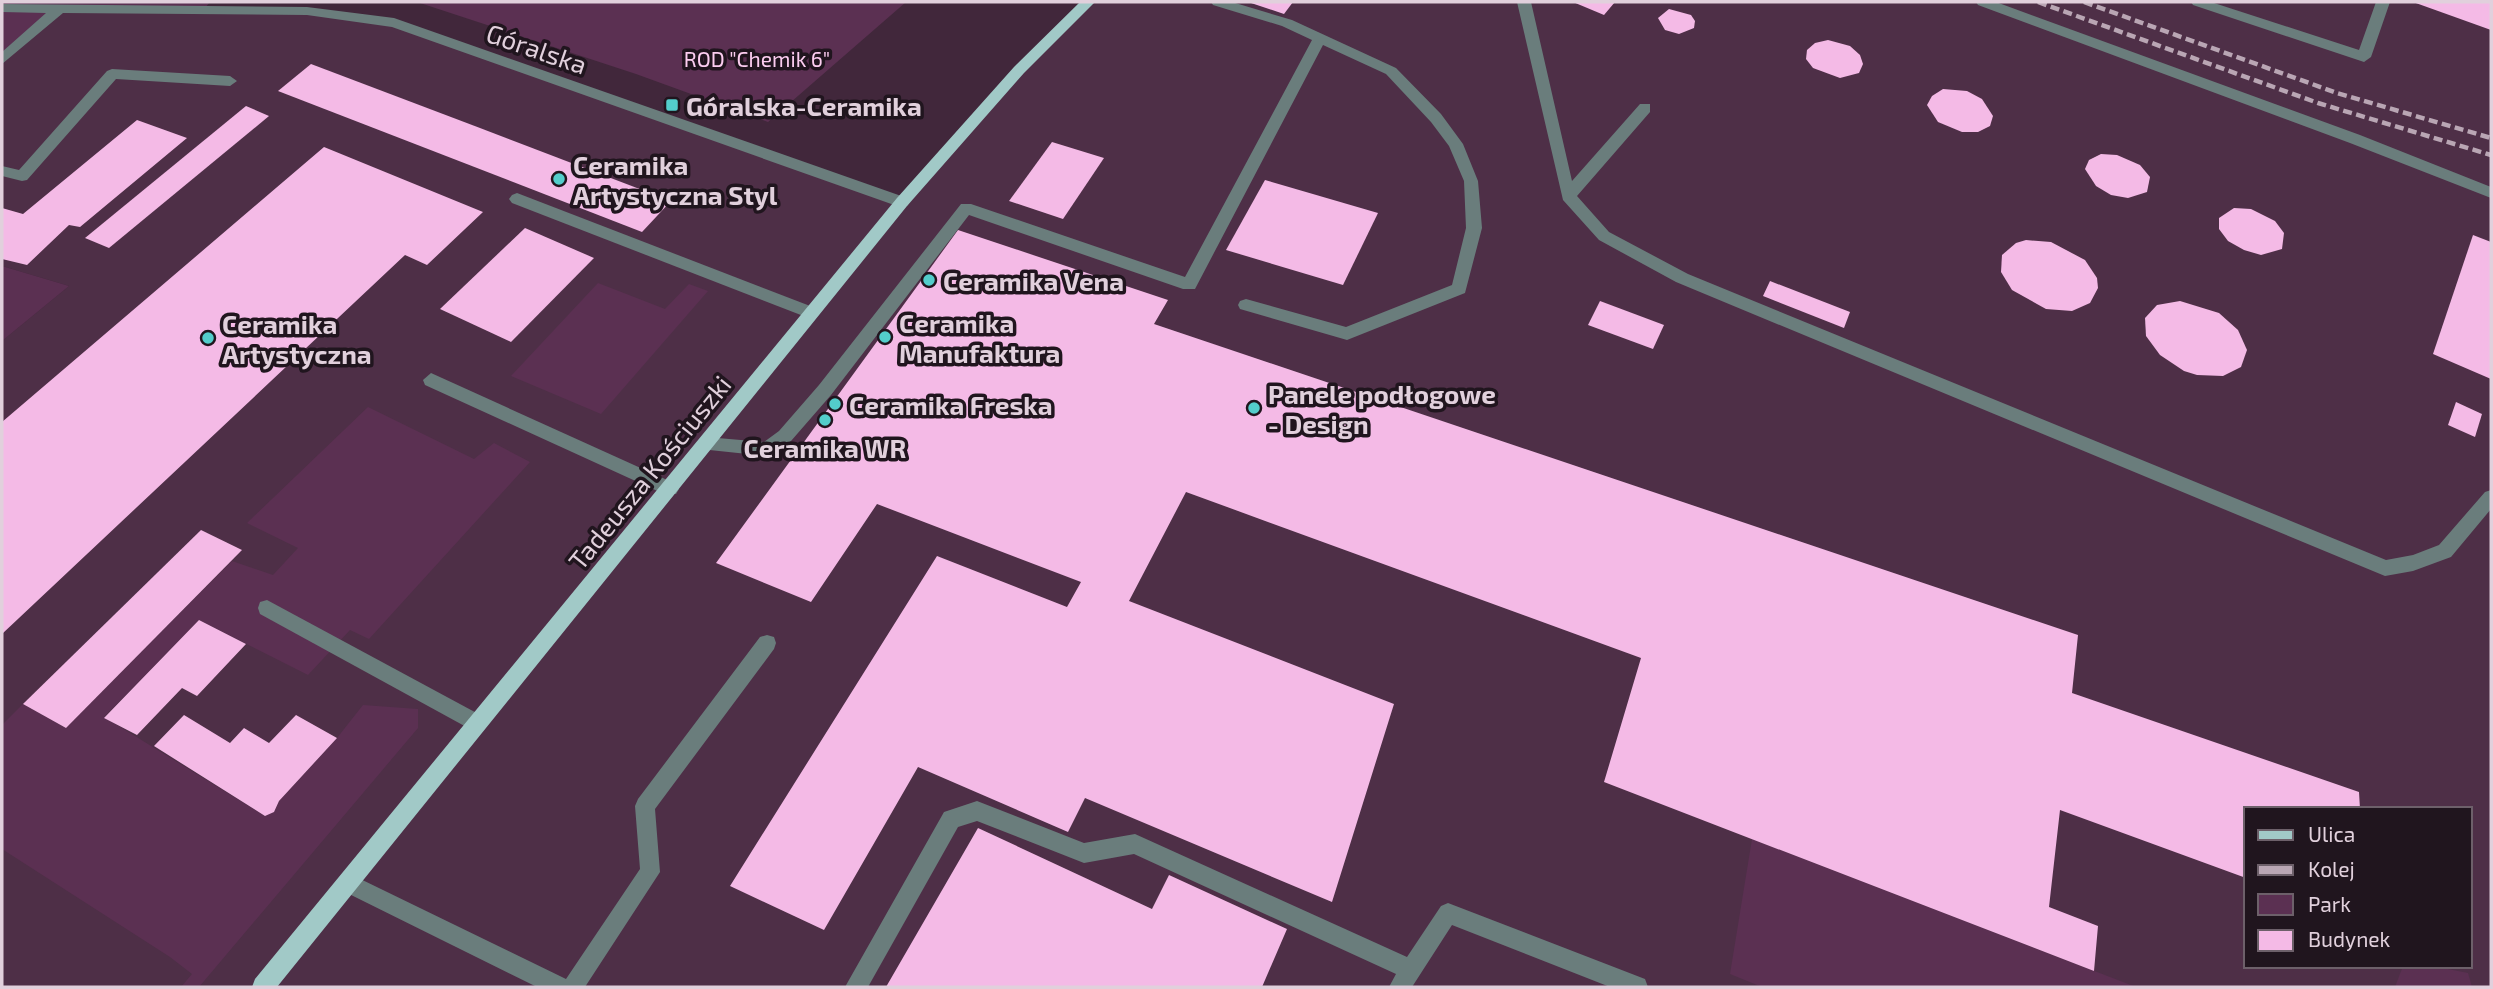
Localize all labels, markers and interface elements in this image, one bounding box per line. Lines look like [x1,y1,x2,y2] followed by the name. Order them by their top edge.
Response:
[483,16,591,80] street label: Góralska
[684,46,830,71] park label: ROD "Chemik 6"
[686,90,922,121] place label: Góralska-Ceramika
[664,97,680,113] marker: Góralska-Ceramika
[573,149,778,211] place label: Ceramika Artystyczna Styl
[551,171,567,187] marker: Ceramika Artystyczna Styl
[943,265,1124,296] place label: Ceramika Vena
[921,272,937,288] marker: Ceramika Vena
[899,307,1060,368] place label: Ceramika Manufaktura
[222,308,372,370] place label: Ceramika Artystyczna
[877,329,893,345] marker: Ceramika Manufaktura
[200,330,216,346] marker: Ceramika Artystyczna
[561,369,737,575] street label: Tadeusza Kościuszki
[1268,378,1496,439] place label: Panele podłogowe - Design
[849,389,1053,420] place label: Ceramika Freska
[827,396,843,412] marker: Ceramika Freska
[1246,400,1262,416] marker: Panele podłogowe - Design
[817,412,833,428] marker: Ceramika WR
[744,432,907,463] place label: Ceramika WR
[2244,807,2472,968] legend
[2308,821,2355,846] text: Ulica
[2308,856,2355,882] text: Kolej
[2308,891,2351,916] text: Park
[2308,926,2391,951] text: Budynek

